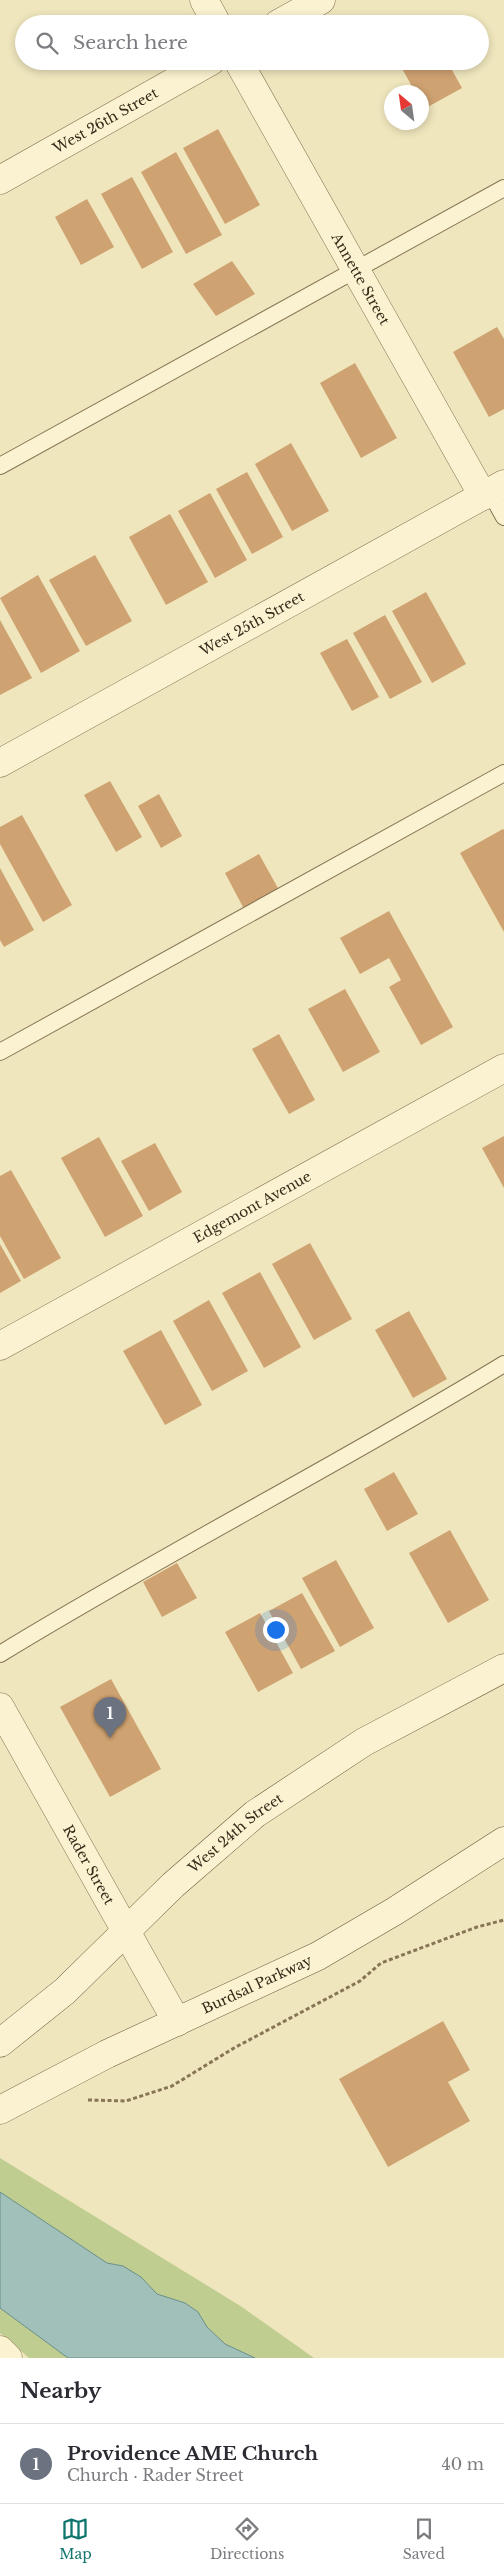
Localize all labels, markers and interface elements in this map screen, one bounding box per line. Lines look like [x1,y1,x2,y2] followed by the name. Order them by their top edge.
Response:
[15,15,489,70] search box
[33,29,61,57] icon: search
[73,31,188,54] text: Search here
[49,83,162,158] street label: West 26th Street
[384,85,429,130] north arrow
[327,229,394,329] street label: Annette Street
[196,587,308,660] street label: West 25th Street
[190,1167,314,1247] street label: Edgemont Avenue
[263,1617,289,1643] your location
[94,1697,126,1738] pin: 1
[184,1789,287,1877] street label: West 24th Street
[59,1822,119,1909] street label: Rader Street
[199,1951,315,2018] street label: Burdsal Parkway
[20,2378,101,2404] text: Nearby
[67,2442,318,2465] text: Providence AME Church
[33,2454,39,2474] text: 1
[441,2454,484,2474] text: 40 m
[67,2465,244,2485] text: Church · Rader Street
[59,2515,92,2563] tab: Map
[210,2515,284,2563] tab: Directions
[403,2515,445,2563] tab: Saved

